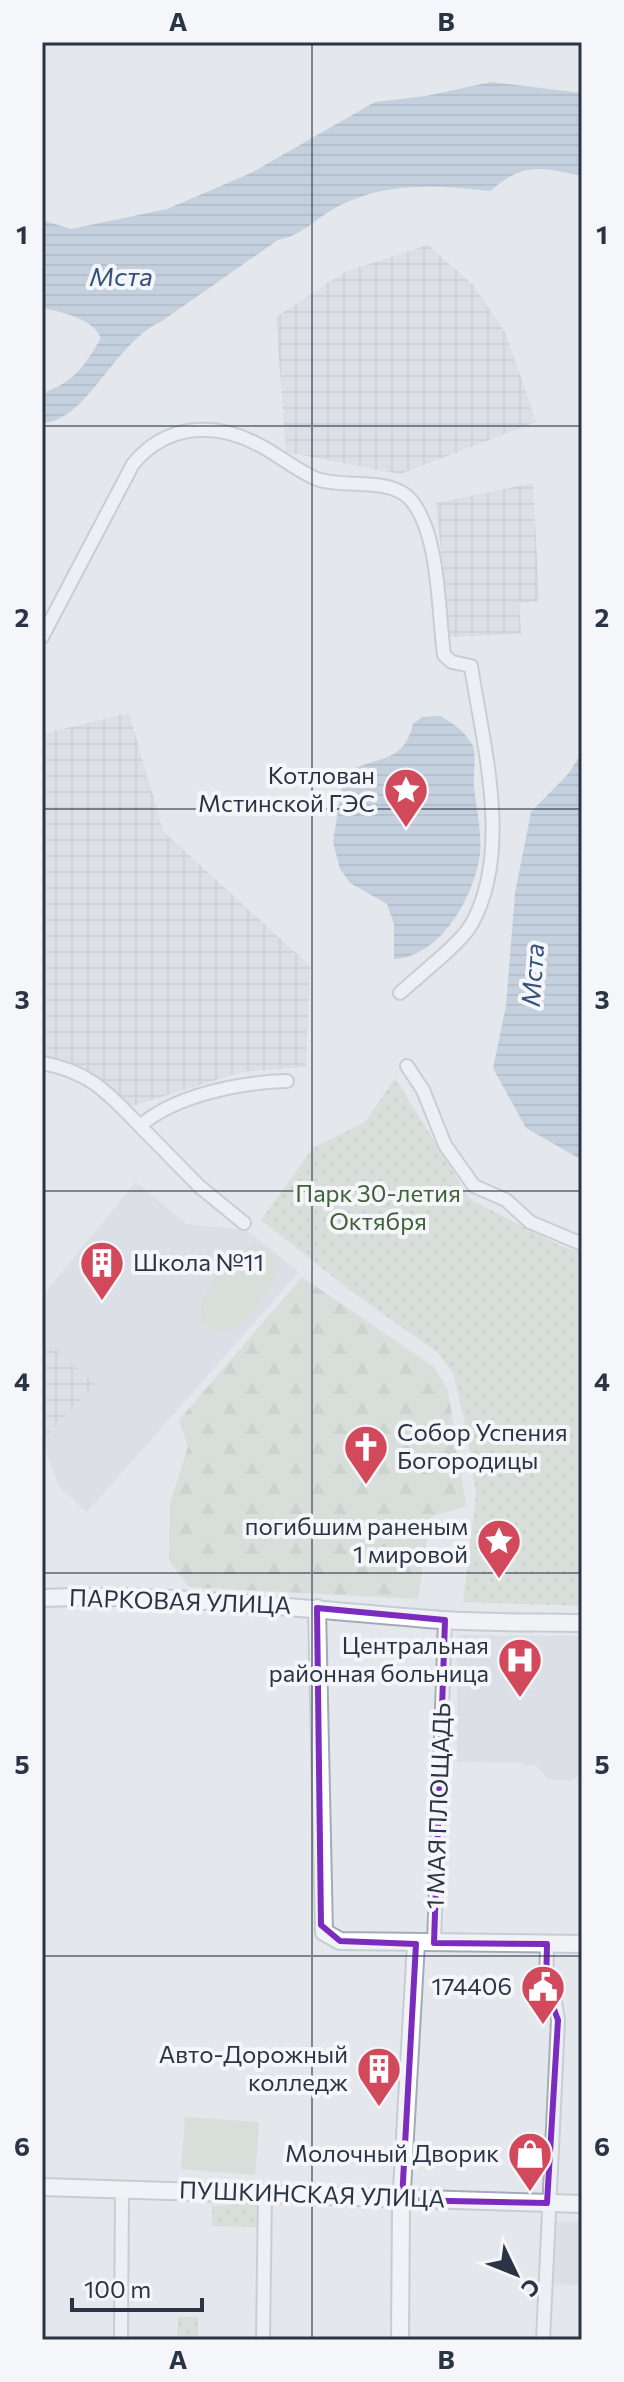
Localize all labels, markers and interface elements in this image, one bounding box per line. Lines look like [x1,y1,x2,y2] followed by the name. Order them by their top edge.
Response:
[169,5,188,36] text: A
[437,5,455,36] text: B
[16,218,28,249] text: 1
[596,218,608,249] text: 1
[89,260,153,291] water label: Мста
[15,601,29,632] text: 2
[595,601,609,632] text: 2
[198,760,375,817] place label: Котлован Мстинской ГЭС
[382,766,430,829] place icon: Котлован Мстинской ГЭС
[514,942,549,1008] water label: Мста
[14,983,30,1014] text: 3
[594,983,610,1014] text: 3
[295,1178,461,1235] park label: Парк 30-летия Октября
[78,1239,126,1302] building icon: Школа №11
[133,1247,264,1276] place label: Школа №11
[14,1365,30,1396] text: 4
[594,1365,610,1396] text: 4
[397,1417,568,1474] place label: Собор Успения Богородицы
[342,1423,390,1486] church icon: Собор Успения Богородицы
[245,1511,468,1568] place label: погибшим раненым 1 мировой
[475,1517,523,1580] place icon: погибшим раненым 1 мировой
[69,1582,292,1619] street label: ПАРКОВАЯ УЛИЦА
[269,1630,489,1687] place label: Центральная районная больница
[496,1636,544,1699] hospital icon: Центральная районная больница
[419,1702,456,1910] street label: 1 МАЯ ПЛОЩАДЬ
[14,1748,30,1779] text: 5
[594,1748,610,1779] text: 5
[519,1963,567,2026] public building icon: 174406
[431,1971,512,2000] place label: 174406
[159,2039,348,2096] place label: Авто-Дорожный колледж
[355,2045,403,2108] building icon: Авто-Дорожный колледж
[14,2130,30,2161] text: 6
[506,2130,554,2193] shop icon: Молочный Дворик
[594,2130,610,2161] text: 6
[285,2138,499,2167] place label: Молочный Дворик
[179,2174,446,2213] street label: ПУШКИНСКАЯ УЛИЦА
[476,2234,556,2314] north arrow
[72,2262,202,2312] scale bar
[516,2273,546,2303] text: С
[84,2274,151,2303] text: 100 m
[169,2343,188,2374] text: A
[437,2343,455,2374] text: B

